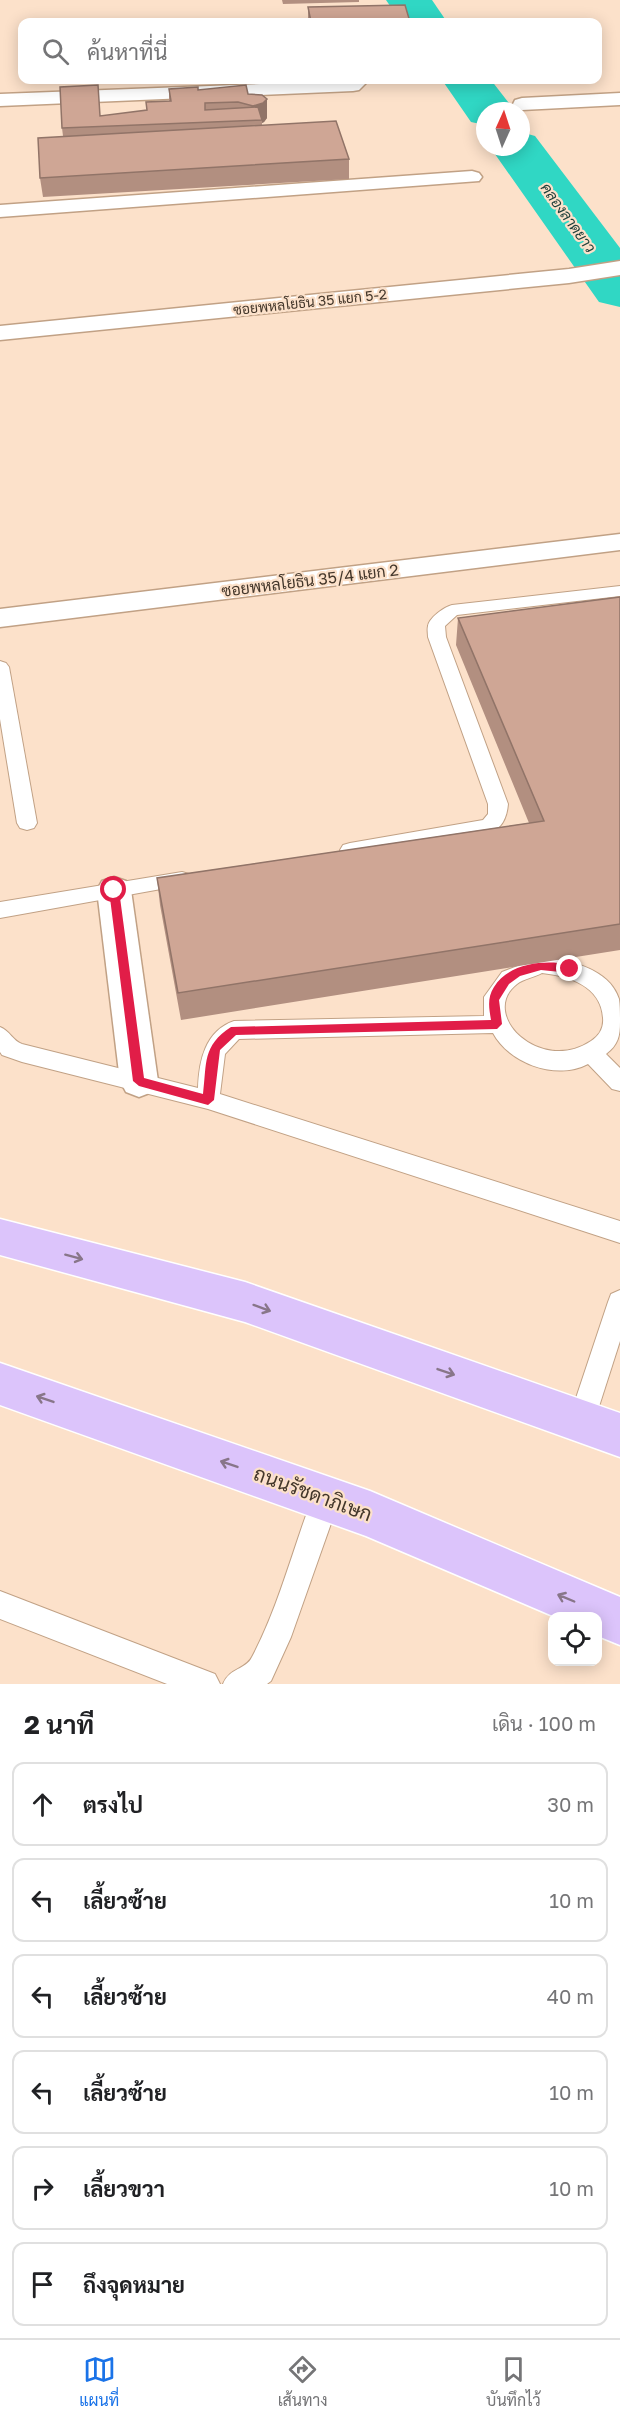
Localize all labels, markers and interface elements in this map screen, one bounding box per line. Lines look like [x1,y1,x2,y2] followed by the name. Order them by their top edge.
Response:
[18,18,602,84] search box
[39,35,72,68] icon: search
[87,38,167,65] text: ค้นหาที่นี่
[476,102,530,156] north arrow
[537,179,600,256] water label: คลองลาดยาว
[232,285,388,318] street label: ซอยพหลโยธิน 35 แยก 5-2
[220,558,400,601] street label: ซอยพหลโยธิน 35/4 แยก 2
[100,876,126,902] route start
[556,955,582,981] route end
[64,1251,83,1263] one-way arrow
[252,1303,271,1314] one-way arrow
[436,1368,454,1379] one-way arrow
[36,1393,55,1404] one-way arrow
[220,1457,239,1468] one-way arrow
[251,1461,376,1526] street label: ถนนรัชดาภิเษก
[558,1592,576,1603] one-way arrow
[548,1612,602,1666] map controls
[548,1612,602,1666] button: locate
[24,1709,94,1740] text: 2 นาที
[492,1711,596,1735] text: เดิน · 100 m
[26,1788,59,1821] icon: ahead
[83,1791,143,1818] text: ตรงไป
[547,1792,594,1816] text: 30 m
[26,1884,59,1917] icon: left
[83,1887,167,1914] text: เลี้ยวซ้าย
[549,1888,594,1912] text: 10 m
[26,1980,59,2013] icon: left
[83,1983,167,2010] text: เลี้ยวซ้าย
[547,1984,594,2008] text: 40 m
[26,2076,59,2109] icon: left
[83,2079,167,2106] text: เลี้ยวซ้าย
[549,2080,594,2104] text: 10 m
[26,2172,59,2205] icon: right
[83,2175,165,2202] text: เลี้ยวขวา
[549,2176,594,2200] text: 10 m
[26,2268,59,2301] icon: arrive
[83,2271,185,2298] text: ถึงจุดหมาย
[79,2353,119,2410] tab: แผนที่
[278,2353,328,2410] tab: เส้นทาง
[486,2353,541,2410] tab: บันทึกไว้

